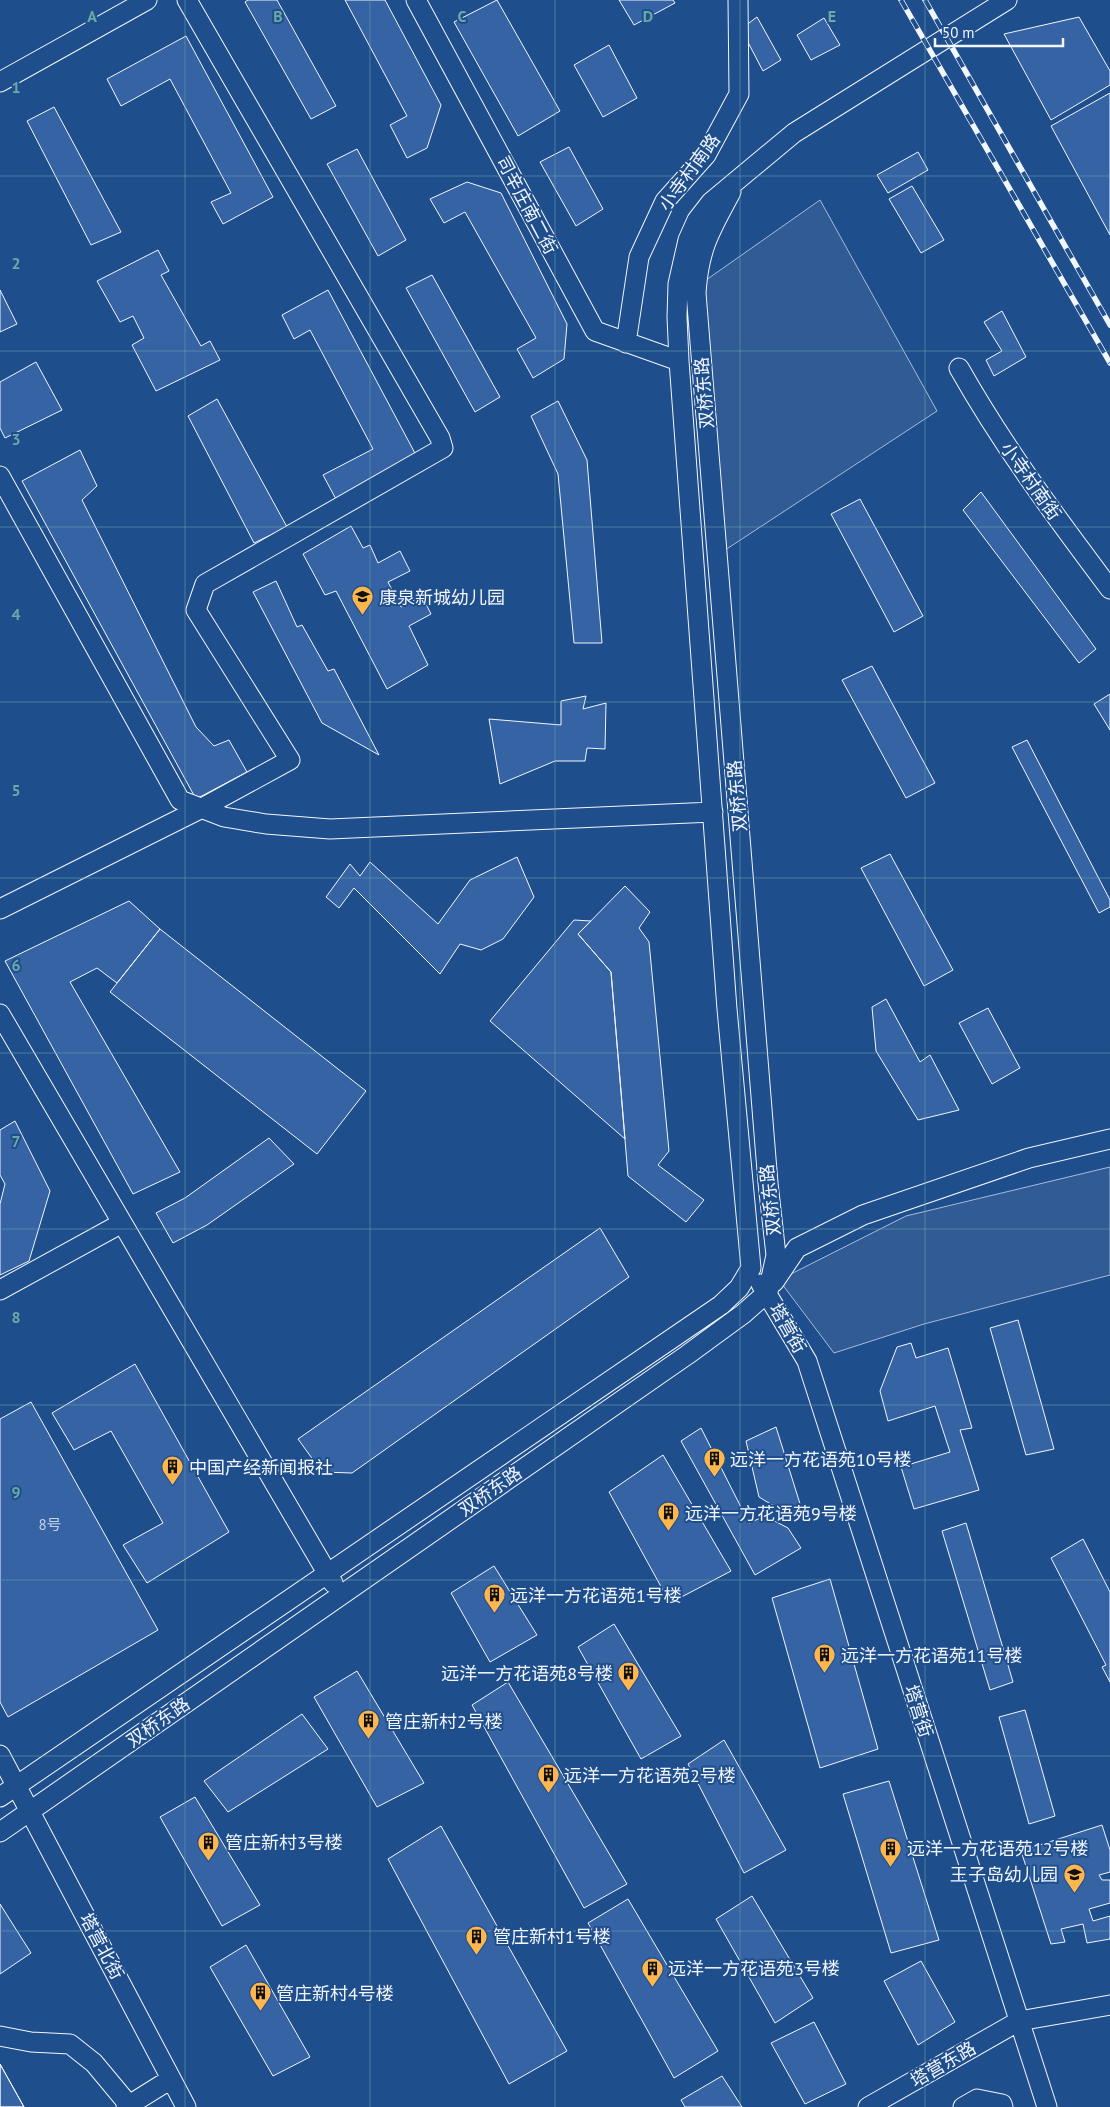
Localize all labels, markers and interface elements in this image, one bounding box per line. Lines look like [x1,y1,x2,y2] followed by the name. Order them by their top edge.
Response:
[87,6,97,26] text: A
[273,6,283,26] text: B
[458,6,467,26] text: C
[643,6,653,26] text: D
[828,6,836,26] text: E
[935,15,1062,47] scale bar
[942,23,975,42] text: 50 m
[11,77,21,97] text: 1
[653,129,725,215] street label: 小寺村南路
[491,152,563,258] street label: 司辛庄南二街
[11,253,21,273] text: 2
[689,356,719,430] street label: 双桥东路
[11,429,21,449] text: 3
[996,438,1066,524] street label: 小寺村南街
[351,585,375,616] school or university icon: 康泉新城幼儿园
[379,586,505,609] place label: 康泉新城幼儿园
[11,604,21,624] text: 4
[722,759,752,833] street label: 双桥东路
[11,780,21,800] text: 5
[11,955,21,975] text: 6
[11,1131,21,1151] text: 7
[755,1163,785,1237] street label: 双桥东路
[765,1299,811,1357] street label: 塔营街
[11,1307,21,1327] text: 8
[702,1447,726,1478] building icon: 远洋一方花语苑10号楼
[730,1448,912,1471] place label: 远洋一方花语苑10号楼
[161,1455,185,1486] building icon: 中国产经新闻报社
[189,1456,333,1479] place label: 中国产经新闻报社
[454,1461,526,1521] street label: 双桥东路
[11,1482,21,1502] text: 9
[657,1501,681,1532] building icon: 远洋一方花语苑9号楼
[685,1502,857,1525] place label: 远洋一方花语苑9号楼
[38,1515,62,1534] house number: 8号
[482,1583,506,1614] building icon: 远洋一方花语苑1号楼
[510,1584,682,1607] place label: 远洋一方花语苑1号楼
[813,1643,837,1674] building icon: 远洋一方花语苑11号楼
[841,1644,1023,1667] place label: 远洋一方花语苑11号楼
[617,1661,641,1692] building icon: 远洋一方花语苑8号楼
[441,1662,613,1685] place label: 远洋一方花语苑8号楼
[900,1682,938,1740] street label: 塔营街
[122,1692,194,1752] street label: 双桥东路
[357,1709,381,1740] building icon: 管庄新村2号楼
[385,1710,503,1733] place label: 管庄新村2号楼
[536,1763,560,1794] building icon: 远洋一方花语苑2号楼
[564,1764,736,1787] place label: 远洋一方花语苑2号楼
[197,1830,221,1861] building icon: 管庄新村3号楼
[225,1831,343,1854] place label: 管庄新村3号楼
[879,1836,903,1867] building icon: 远洋一方花语苑12号楼
[907,1837,1089,1860] place label: 远洋一方花语苑12号楼
[1062,1862,1086,1893] school or university icon: 王子岛幼儿园
[950,1863,1058,1886] place label: 王子岛幼儿园
[75,1909,129,1983] street label: 塔营北街
[465,1924,489,1955] building icon: 管庄新村1号楼
[493,1925,611,1948] place label: 管庄新村1号楼
[640,1956,664,1987] building icon: 远洋一方花语苑3号楼
[668,1957,840,1980] place label: 远洋一方花语苑3号楼
[248,1981,272,2012] building icon: 管庄新村4号楼
[276,1982,394,2005] place label: 管庄新村4号楼
[906,2036,980,2092] street label: 塔营东路

